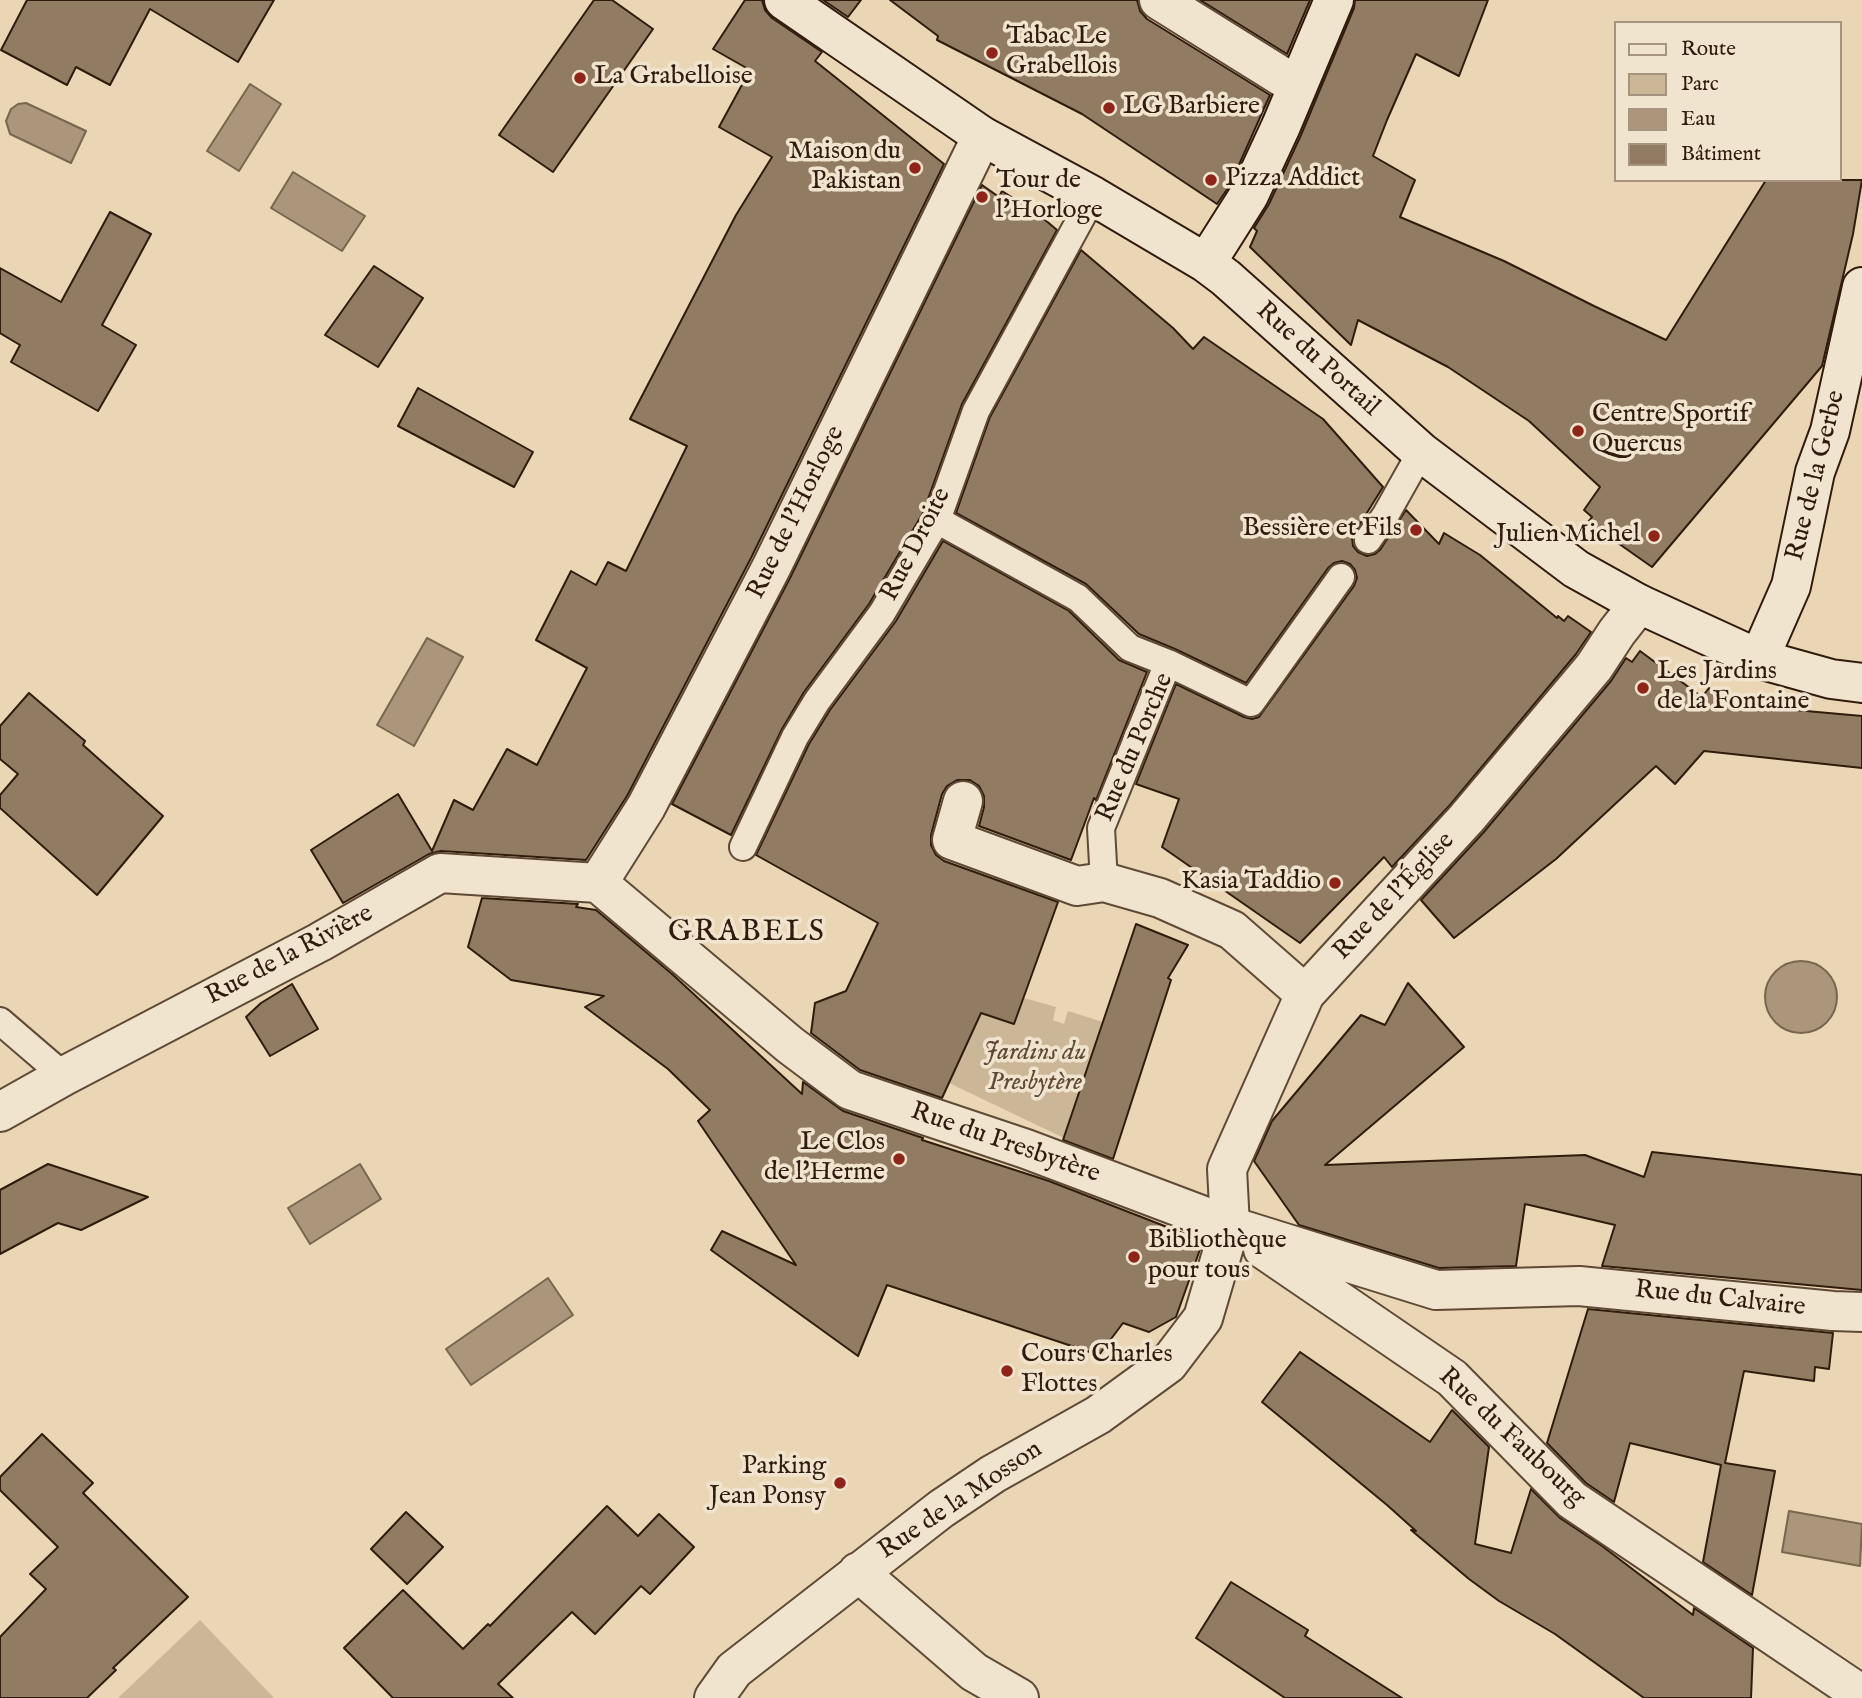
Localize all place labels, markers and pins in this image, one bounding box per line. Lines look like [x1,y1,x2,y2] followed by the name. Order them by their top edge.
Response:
[1006,22,1117,84] place label: Tabac Le Grabellois
[984,45,1000,61] marker: Tabac Le Grabellois
[594,62,753,94] place label: La Grabelloise
[572,70,588,86] marker: La Grabelloise
[1123,92,1260,124] place label: LG Barbiere
[1101,100,1117,116] marker: LG Barbiere
[788,137,901,198] place label: Maison du Pakistan
[907,160,923,176] marker: Maison du Pakistan
[1225,164,1360,196] place label: Pizza Addict
[996,166,1103,228] place label: Tour de l'Horloge
[1203,172,1219,188] marker: Pizza Addict
[974,189,990,205] marker: Tour de l'Horloge
[1592,400,1749,462] place label: Centre Sportif Quercus
[1570,423,1586,439] marker: Centre Sportif Quercus
[1242,514,1402,546] place label: Bessière et Fils
[1496,520,1640,552] place label: Julien Michel
[1408,522,1424,538] marker: Bessière et Fils
[1646,528,1662,544] marker: Julien Michel
[1657,657,1809,718] place label: Les Jardins de la Fontaine
[1635,680,1651,696] marker: Les Jardins de la Fontaine
[1181,867,1321,899] place label: Kasia Taddio
[1327,875,1343,891] marker: Kasia Taddio
[764,1128,885,1190] place label: Le Clos de l'Herme
[891,1151,907,1167] marker: Le Clos de l'Herme
[1148,1226,1287,1288] place label: Bibliothèque pour tous
[1126,1249,1142,1265] marker: Bibliothèque pour tous
[1021,1340,1173,1402] place label: Cours Charles Flottes
[999,1363,1015,1379] marker: Cours Charles Flottes
[709,1452,826,1514] place label: Parking Jean Ponsy
[832,1475,848,1491] marker: Parking Jean Ponsy

